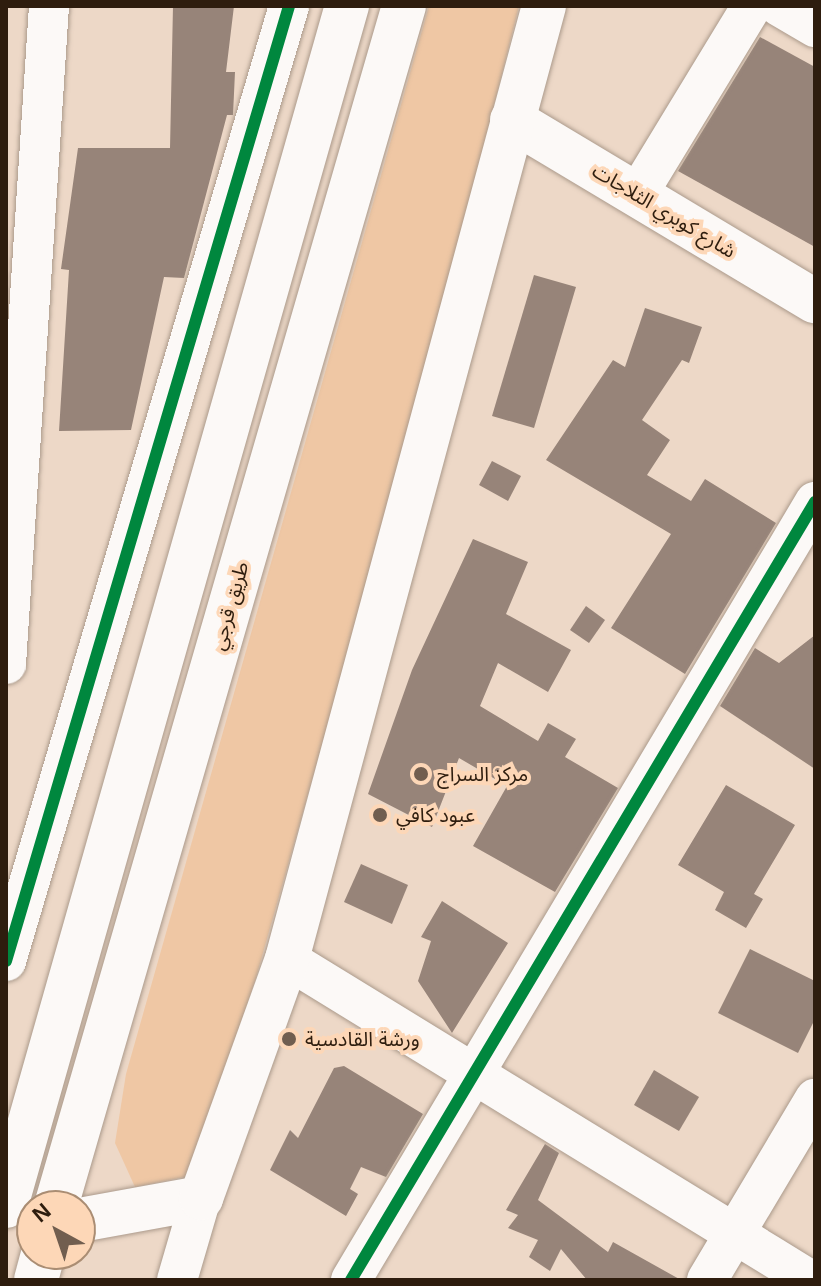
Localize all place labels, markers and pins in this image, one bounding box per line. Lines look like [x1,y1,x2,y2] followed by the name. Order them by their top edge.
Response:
[437,762,528,786] place label: مركز السراج
[412,765,430,783] marker: مركز السراج
[396,803,475,827] place label: عبود كافي
[371,806,389,824] marker: عبود كافي
[305,1027,420,1051] place label: ورشة القادسية
[280,1030,298,1048] marker: ورشة القادسية

